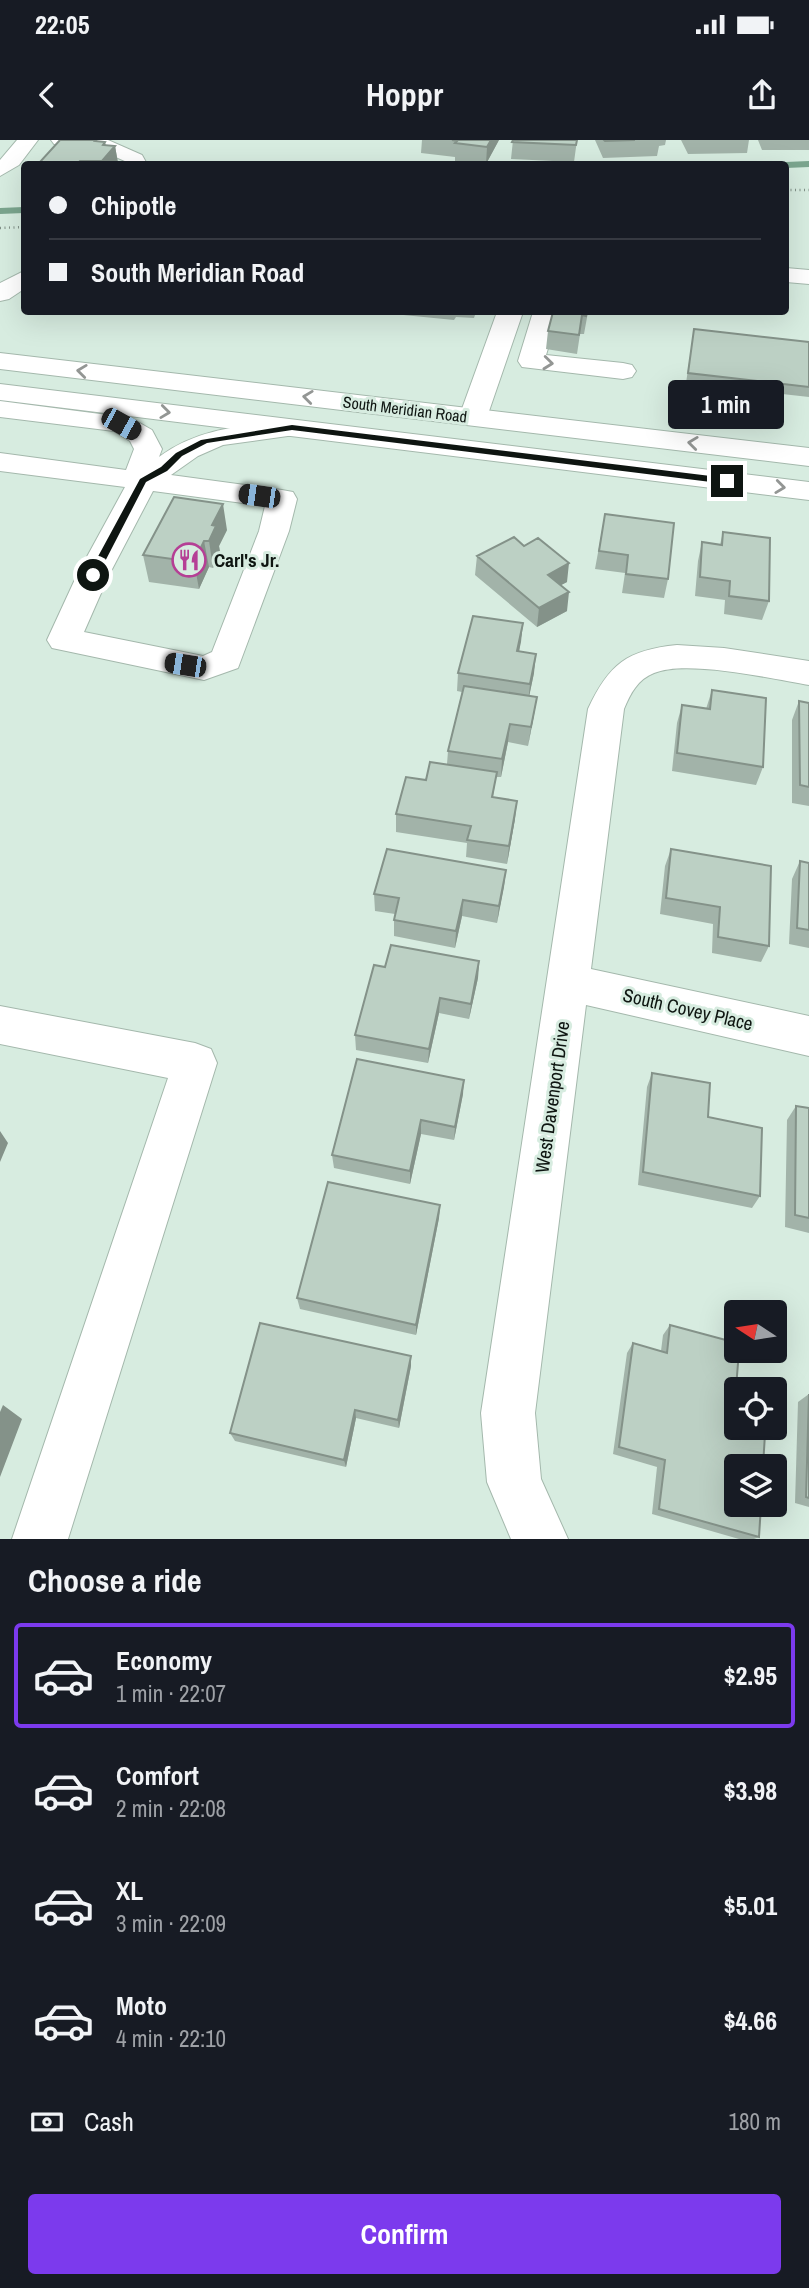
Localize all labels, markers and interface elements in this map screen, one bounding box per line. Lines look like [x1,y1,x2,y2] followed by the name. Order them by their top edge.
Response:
[35,7,90,42] text: 22:05
[366,73,443,116] text: Hoppr
[28,76,66,114] icon: back
[743,76,781,114] icon: share
[91,188,176,223] text: Chipotle
[91,255,304,290] text: South Meridian Road
[542,355,554,370] one-way arrow
[77,363,88,378] one-way arrow
[669,380,785,428] callout: 1 min
[701,389,751,420] text: 1 min
[303,390,314,405] one-way arrow
[342,390,468,428] street label: South Meridian Road
[98,405,145,443] car
[159,405,171,420] one-way arrow
[687,436,698,451] one-way arrow
[711,465,743,497] route end
[774,480,786,495] one-way arrow
[237,483,282,509] car
[170,541,208,579] restaurant icon: Carl's Jr.
[214,547,279,573] place label: Carl's Jr.
[77,559,109,591] route start
[163,651,208,679] car
[621,981,755,1037] street label: South Covey Place
[528,1019,576,1175] street label: West Davenport Drive
[724,1300,788,1363] north arrow
[724,1300,787,1517] map controls
[724,1377,787,1440] button: locate
[724,1454,787,1517] button: layers
[28,1559,202,1602] text: Choose a ride
[116,1643,212,1678] text: Economy
[32,1644,95,1707] icon: car
[724,1658,777,1693] text: $2.95
[116,1678,226,1709] text: 1 min · 22:07
[116,1758,199,1793] text: Comfort
[32,1759,95,1822] icon: car
[724,1773,777,1808] text: $3.98
[116,1793,226,1824] text: 2 min · 22:08
[116,1873,143,1908] text: XL
[32,1874,95,1937] icon: car
[724,1888,777,1923] text: $5.01
[116,1908,226,1939] text: 3 min · 22:09
[116,1988,167,2023] text: Moto
[32,1989,95,2052] icon: car
[724,2003,777,2038] text: $4.66
[116,2023,226,2054] text: 4 min · 22:10
[28,2103,66,2141] icon: cash
[84,2104,134,2139] text: Cash
[729,2106,781,2137] text: 180 m
[28,2194,781,2274] button: Confirm

